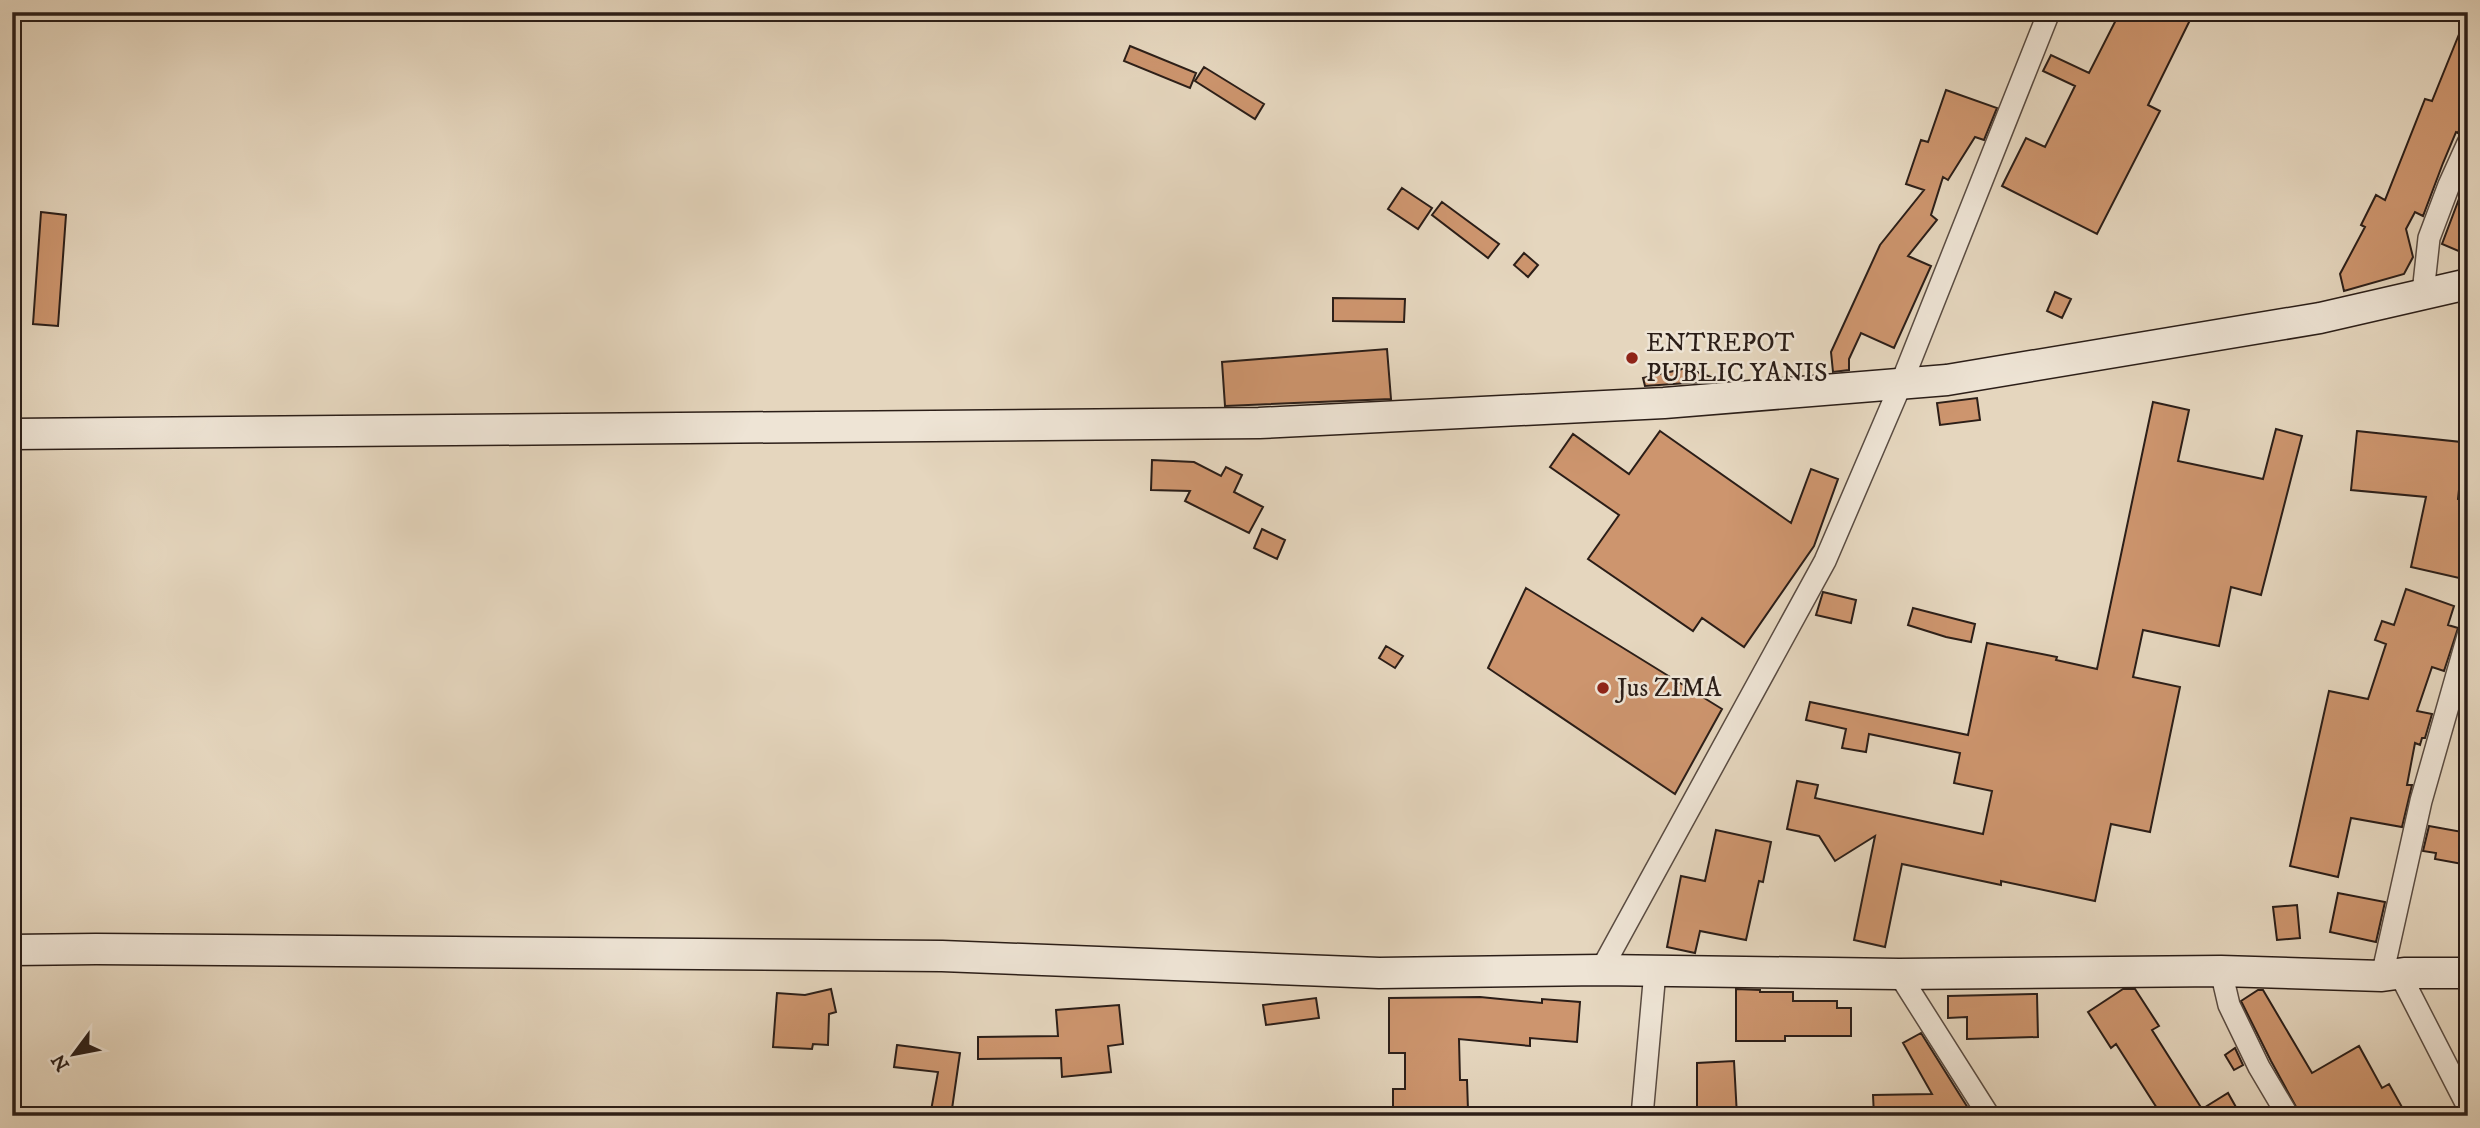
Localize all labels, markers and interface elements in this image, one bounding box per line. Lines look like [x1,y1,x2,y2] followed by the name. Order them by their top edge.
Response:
[1646,327,1828,390] place label: ENTREPOT PUBLIC YANIS
[1624,350,1640,366] marker: ENTREPOT PUBLIC YANIS
[1615,672,1722,705] place label: Jus ZIMA
[1595,680,1611,696] marker: Jus ZIMA
[38,1020,108,1090] north arrow
[47,1049,75,1075] text: N

